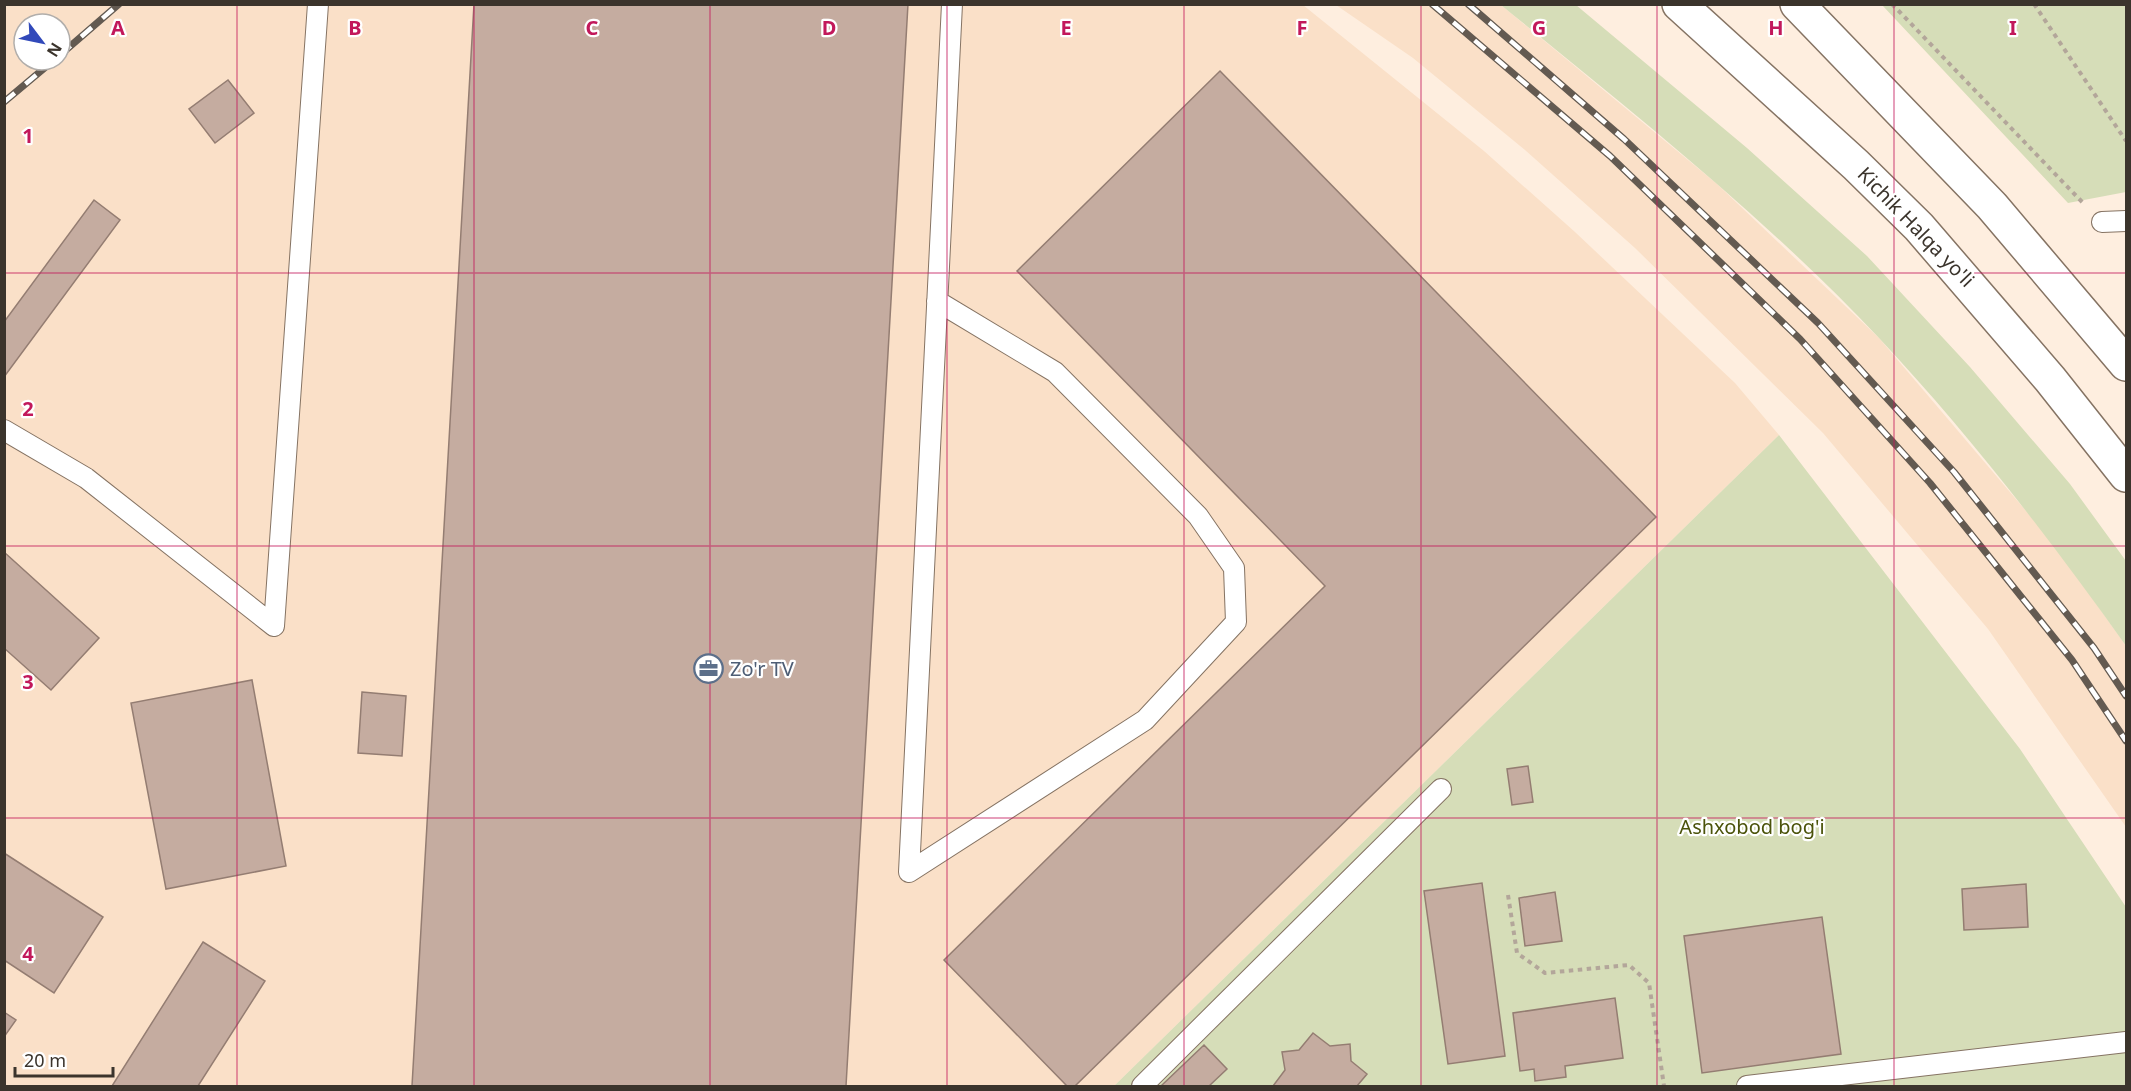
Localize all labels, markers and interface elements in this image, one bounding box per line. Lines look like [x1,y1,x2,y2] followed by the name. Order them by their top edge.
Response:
[12,12,72,72] north arrow
[111,14,125,41] text: A
[348,14,362,41] text: B
[586,14,599,41] text: C
[822,14,836,41] text: D
[1060,14,1072,41] text: E
[1297,14,1307,41] text: F
[1532,14,1546,41] text: G
[1768,14,1784,41] text: H
[2009,14,2017,41] text: I
[42,39,67,61] text: N
[22,122,34,149] text: 1
[1852,161,1981,293] street label: Kichik Halqa yo'li
[22,395,34,422] text: 2
[693,653,725,685] office icon: Zo'r TV
[730,655,794,682] place label: Zo'r TV
[22,668,34,695] text: 3
[1679,813,1825,840] park label: Ashxobod bog'i
[22,940,34,967] text: 4
[15,1040,112,1078] scale bar
[24,1048,66,1072] text: 20 m

